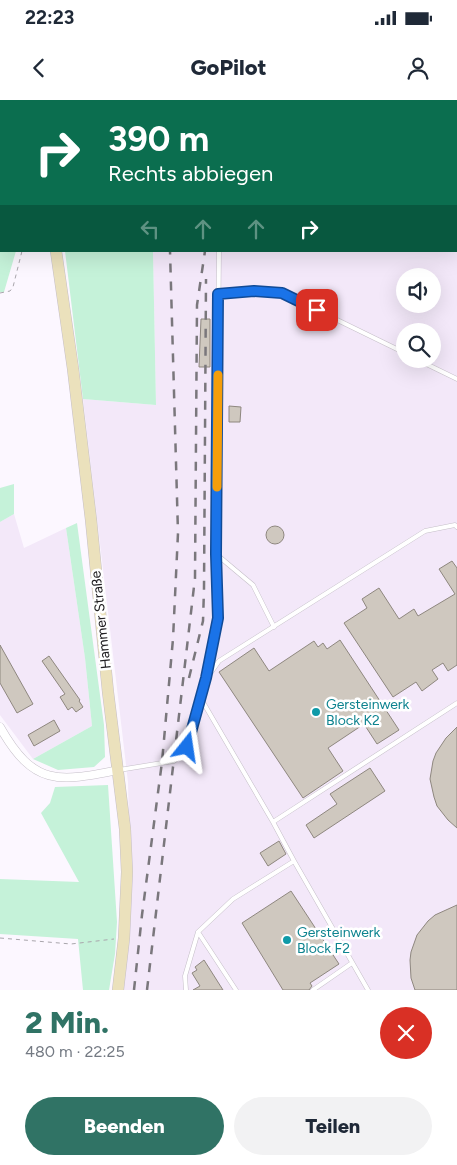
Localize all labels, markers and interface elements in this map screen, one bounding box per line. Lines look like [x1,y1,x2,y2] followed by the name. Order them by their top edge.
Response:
[25,6,74,29] text: 22:23
[25,54,53,82] icon: back
[190,54,267,81] text: GoPilot
[404,54,432,82] icon: person
[108,118,209,160] text: 390 m
[25,120,90,185] icon: right
[108,160,273,187] text: Rechts abbiegen
[136,215,164,243] icon: left
[189,215,217,243] icon: ahead
[242,215,270,243] icon: ahead
[295,215,323,243] icon: right
[396,268,441,368] map controls
[396,268,441,313] button: sound
[296,289,338,331] pin
[303,296,331,324] icon: arrive
[396,323,441,368] button: search
[87,570,115,670] street label: Hammer Straße
[326,696,410,729] place label: Gersteinwerk Block K2
[310,706,322,718] marker: Gersteinwerk Block K2
[160,720,212,772] position arrow
[297,924,381,957] place label: Gersteinwerk Block F2
[281,934,293,946] marker: Gersteinwerk Block F2
[25,1004,109,1041] text: 2 Min.
[380,1007,432,1059] button: close
[25,1042,125,1061] text: 480 m · 22:25
[25,1097,224,1155] button: Beenden
[234,1097,432,1155] button: Teilen

